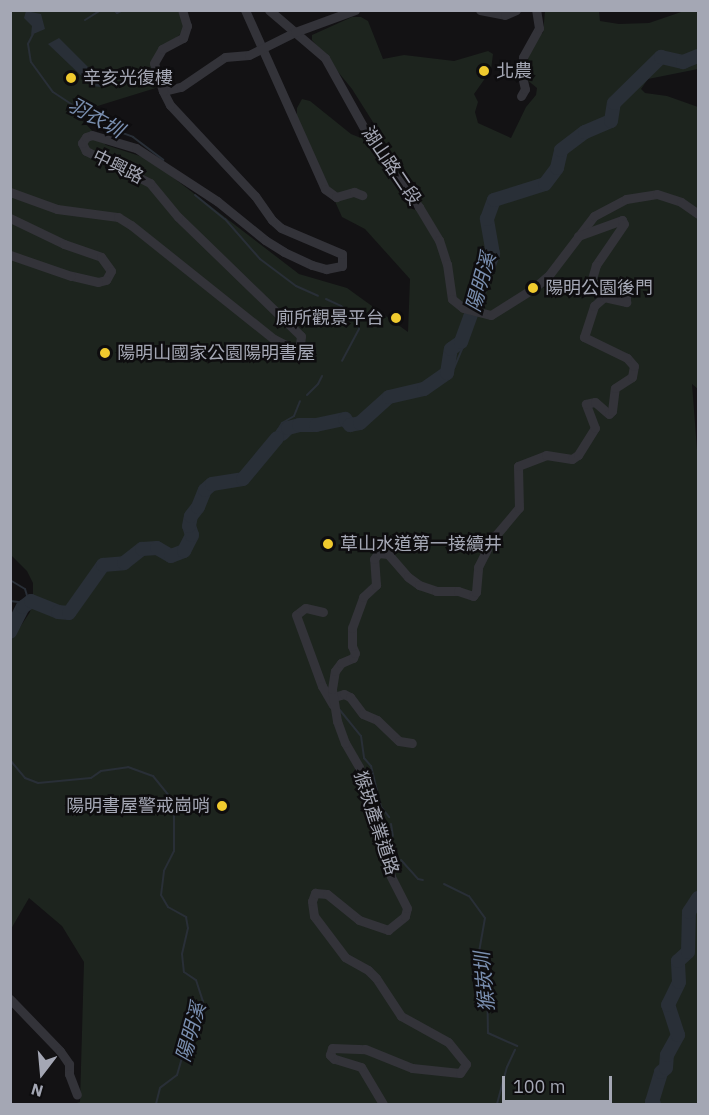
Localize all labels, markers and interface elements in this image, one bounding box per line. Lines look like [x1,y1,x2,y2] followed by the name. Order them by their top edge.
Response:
[496,60,532,82] place label: 北農
[477,64,491,78] marker: 北農
[83,67,173,89] place label: 辛亥光復樓
[64,71,78,85] marker: 辛亥光復樓
[64,92,128,142] water label: 羽衣圳
[357,123,425,209] street label: 湖山路二段
[89,145,147,189] street label: 中興路
[460,250,500,314] water label: 陽明溪
[545,277,653,299] place label: 陽明公園後門
[526,281,540,295] marker: 陽明公園後門
[276,307,384,329] place label: 廁所觀景平台
[389,311,403,325] marker: 廁所觀景平台
[117,342,315,364] place label: 陽明山國家公園陽明書屋
[98,346,112,360] marker: 陽明山國家公園陽明書屋
[340,533,502,555] place label: 草山水道第一接續井
[321,537,335,551] marker: 草山水道第一接續井
[349,768,403,878] street label: 猴崁產業道路
[66,795,210,817] place label: 陽明書屋警戒崗哨
[215,799,229,813] marker: 陽明書屋警戒崗哨
[469,951,499,1013] water label: 猴崁圳
[170,1000,210,1064] water label: 陽明溪
[12,1043,72,1103] north arrow
[505,1064,614,1102] scale bar
[513,1075,565,1098] text: 100 m
[29,1079,45,1102] text: N

